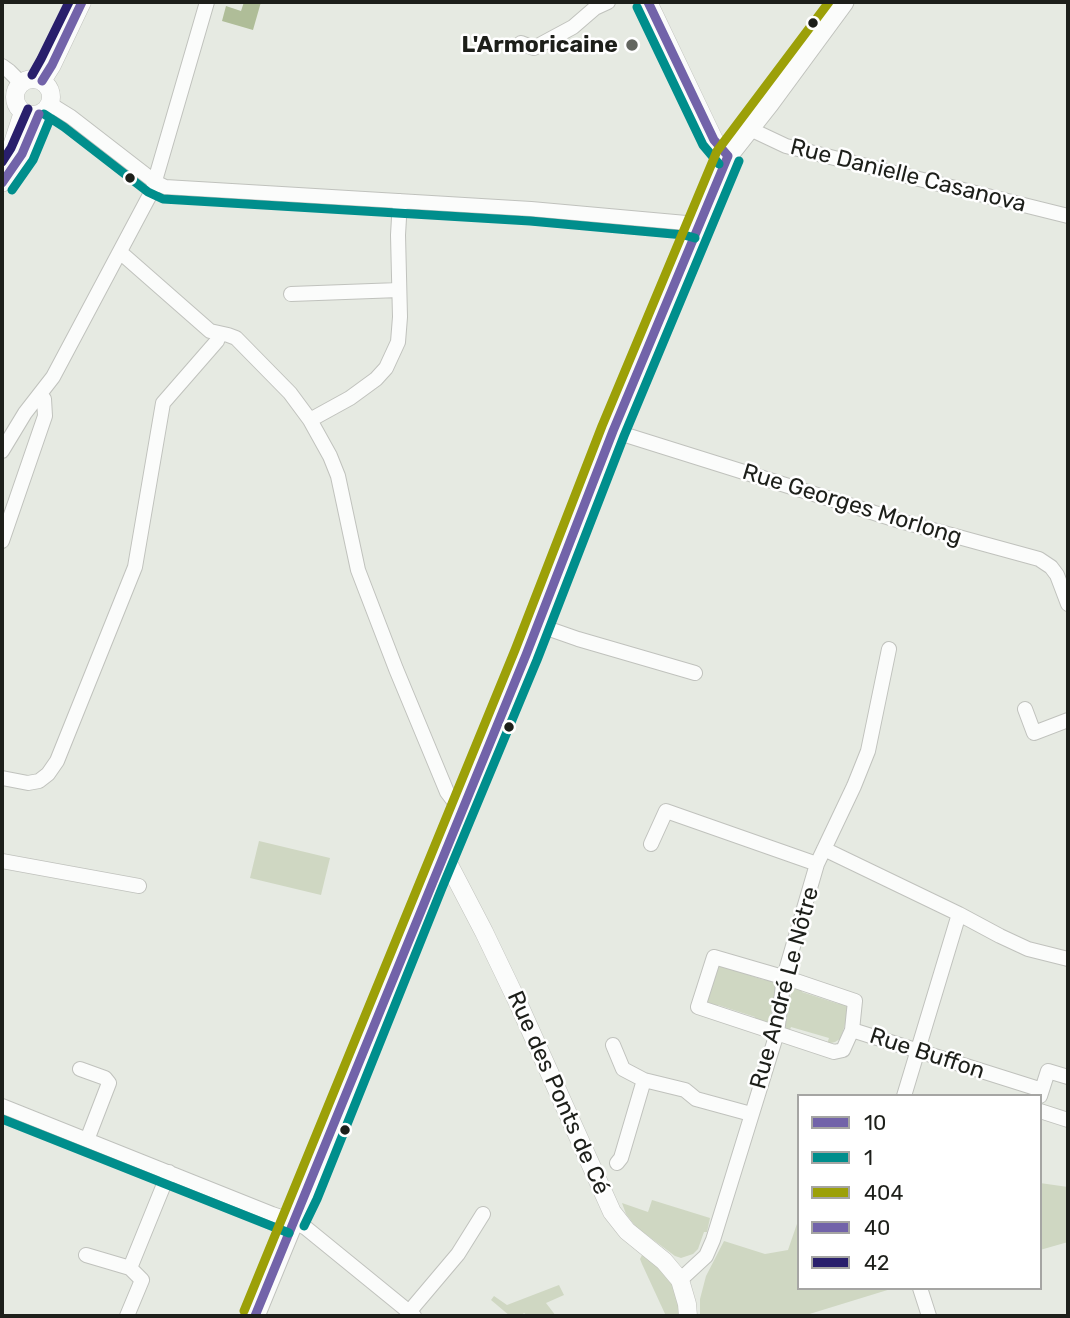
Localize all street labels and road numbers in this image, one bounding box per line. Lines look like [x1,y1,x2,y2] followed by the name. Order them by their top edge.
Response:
[787,133,1029,219] street label: Rue Danielle Casanova
[739,458,965,552] street label: Rue Georges Morlong
[745,884,825,1092] street label: Rue André Le Nôtre
[501,987,615,1199] street label: Rue des Ponts de Cé
[866,1022,988,1086] street label: Rue Buffon

